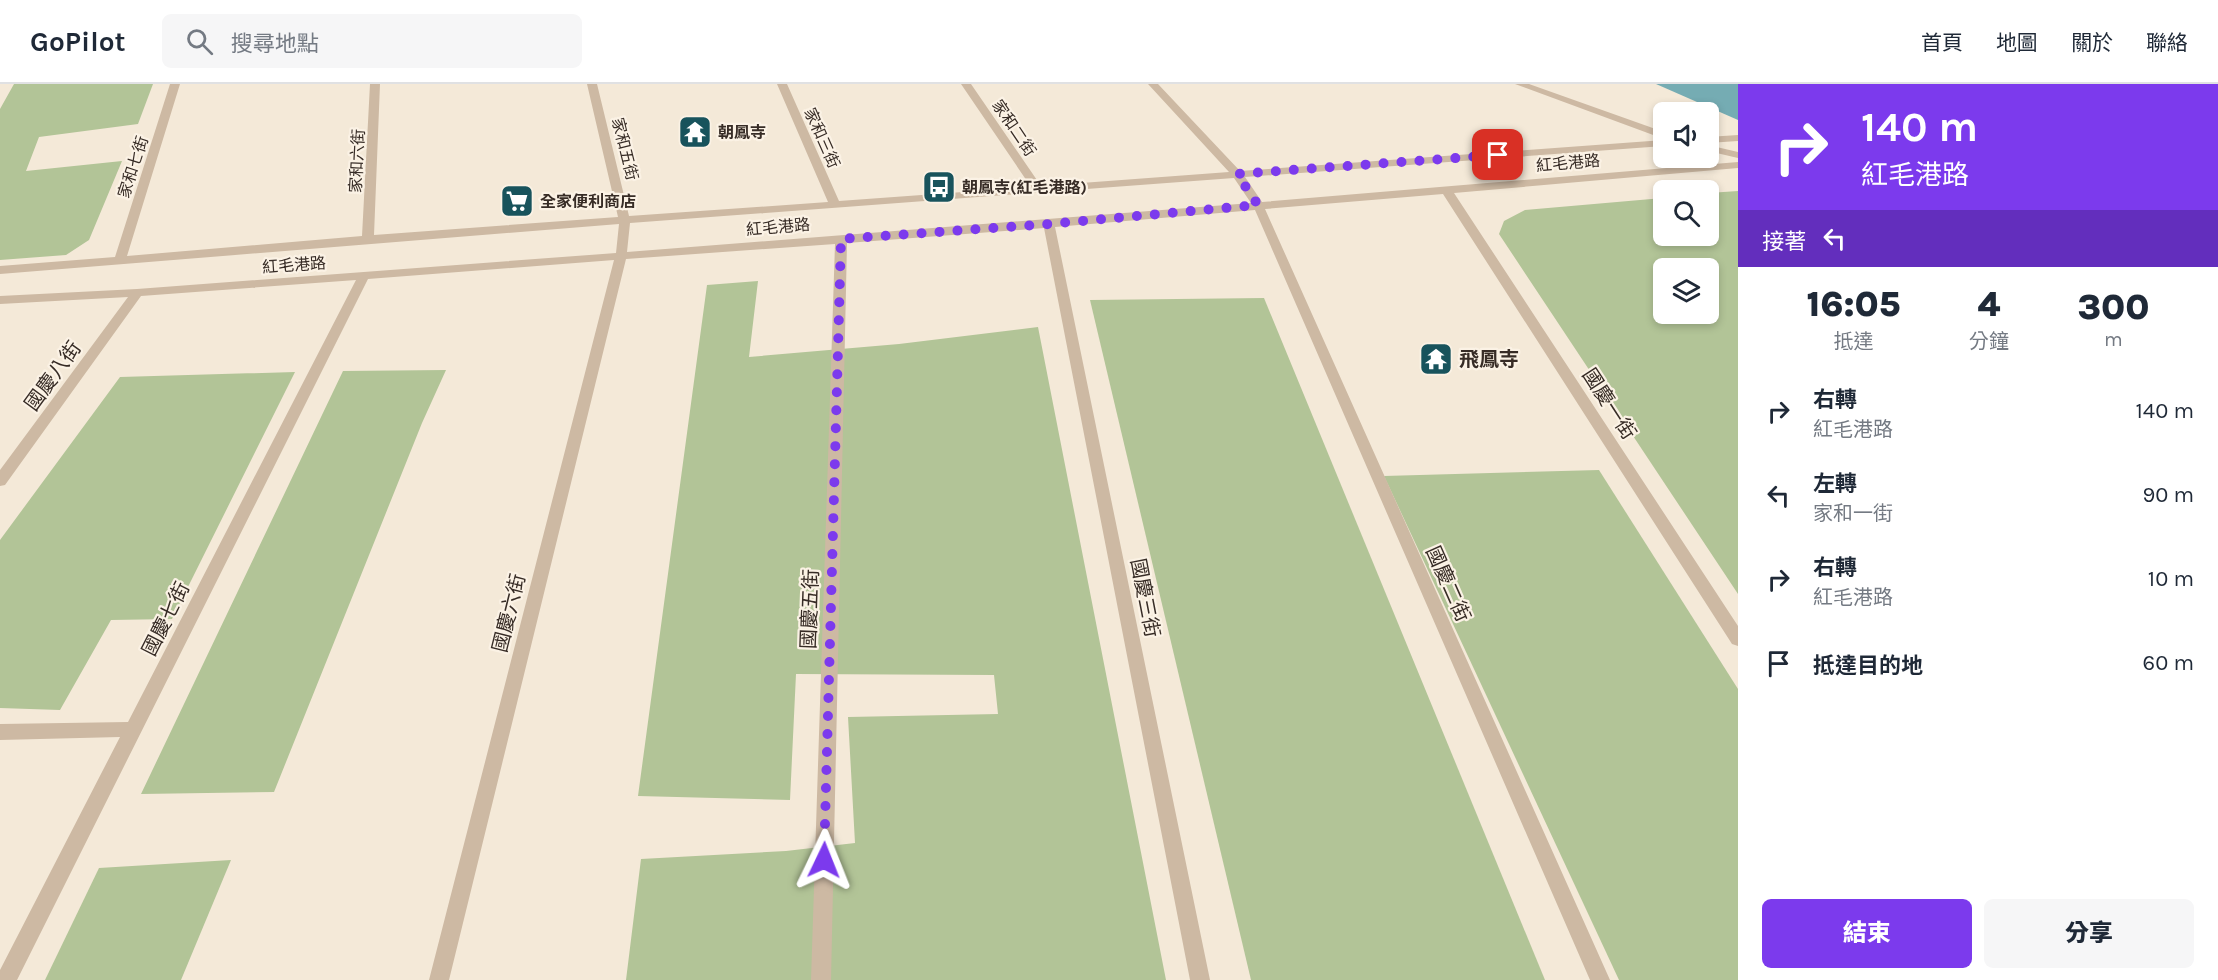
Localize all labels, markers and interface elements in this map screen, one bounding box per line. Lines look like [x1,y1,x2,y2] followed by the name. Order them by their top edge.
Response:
[162,14,582,68] search box
[30,25,126,58] text: GoPilot
[183,25,216,58] icon: search
[231,31,319,57] text: 搜尋地點
[1921,31,1963,55] text: 首頁
[1996,31,2038,55] text: 地圖
[2071,31,2113,55] text: 關於
[2146,31,2188,55] text: 聯絡
[988,96,1040,160] street label: 家和二街
[1653,102,1719,324] map controls
[1653,102,1719,168] button: sound
[1861,102,1978,152] text: 140 m
[800,105,844,171] street label: 家和三街
[1762,108,1840,186] icon: right
[677,114,713,150] temple icon: 朝鳳寺
[608,116,642,182] street label: 家和五街
[718,123,766,142] place label: 朝鳳寺
[346,129,368,193] street label: 家和六街
[1472,129,1523,180] pin
[114,134,152,200] street label: 家和七街
[1481,138,1514,171] icon: arrive
[1535,151,1601,175] street label: 紅毛港路
[1861,159,1969,191] text: 紅毛港路
[921,169,957,205] bus stop icon: 朝鳳寺(紅毛港路)
[962,178,1087,197] place label: 朝鳳寺(紅毛港路)
[1653,180,1719,246] button: search
[499,183,535,219] supermarket icon: 全家便利商店
[540,192,636,211] place label: 全家便利商店
[745,215,811,239] street label: 紅毛港路
[1818,222,1851,255] icon: left
[1762,229,1806,255] text: 接著
[261,253,327,277] street label: 紅毛港路
[1653,258,1719,324] button: layers
[1806,283,1900,325] text: 16:05
[1978,283,2000,325] text: 4
[2077,286,2150,328] text: 300
[2104,328,2123,351] text: m
[1833,330,1873,353] text: 抵達
[1969,330,2009,353] text: 分鐘
[20,337,86,415] street label: 國慶八街
[1418,341,1454,377] temple icon: 飛鳳寺
[1459,348,1519,371] place label: 飛鳳寺
[1578,364,1640,444] street label: 國慶一街
[1813,387,1857,413] text: 右轉
[1762,395,1795,428] icon: right
[2136,398,2194,424] text: 140 m
[1813,418,1893,441] text: 紅毛港路
[1813,471,1857,497] text: 左轉
[1762,479,1795,512] icon: left
[2142,482,2194,508] text: 90 m
[1813,502,1893,525] text: 家和一街
[1421,543,1475,625] street label: 國慶二街
[1813,555,1857,581] text: 右轉
[1126,557,1164,639] street label: 國慶三街
[1762,563,1795,596] icon: right
[2148,566,2194,592] text: 10 m
[797,569,823,649] street label: 國慶五街
[488,571,530,655] street label: 國慶六街
[138,578,194,660] street label: 國慶七街
[1813,586,1893,609] text: 紅毛港路
[1762,647,1795,680] icon: arrive
[2143,650,2194,676] text: 60 m
[1813,653,1923,679] text: 抵達目的地
[792,828,856,892] position arrow
[1762,899,1972,968] button: 結束
[1984,899,2194,968] button: 分享

